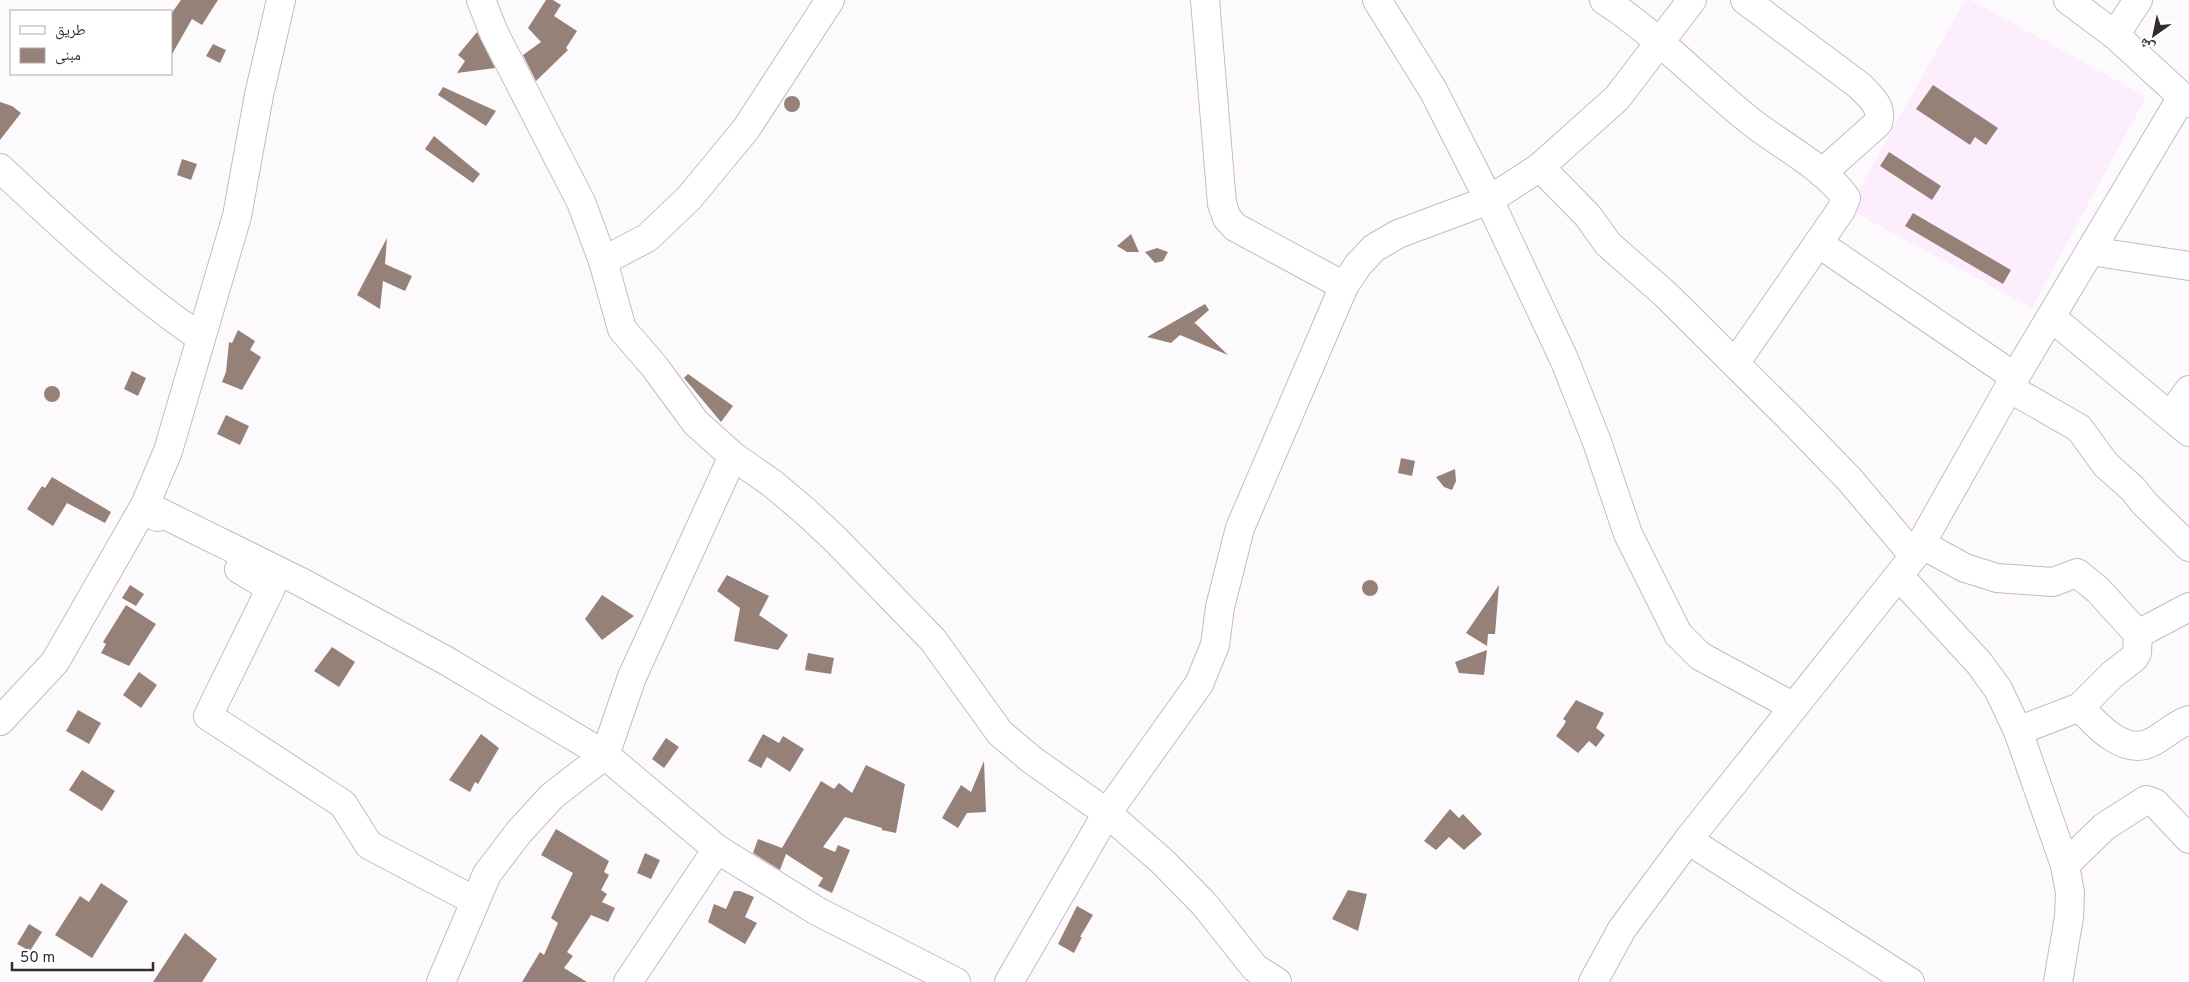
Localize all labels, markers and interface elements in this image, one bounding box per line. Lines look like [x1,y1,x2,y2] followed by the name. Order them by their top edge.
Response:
[10,10,172,75] legend
[2129,10,2179,60] north arrow
[55,22,86,41] text: طريق
[2137,33,2159,56] text: ش
[55,47,81,66] text: مبنى
[12,940,154,972] scale bar
[20,949,55,968] text: 50 m

